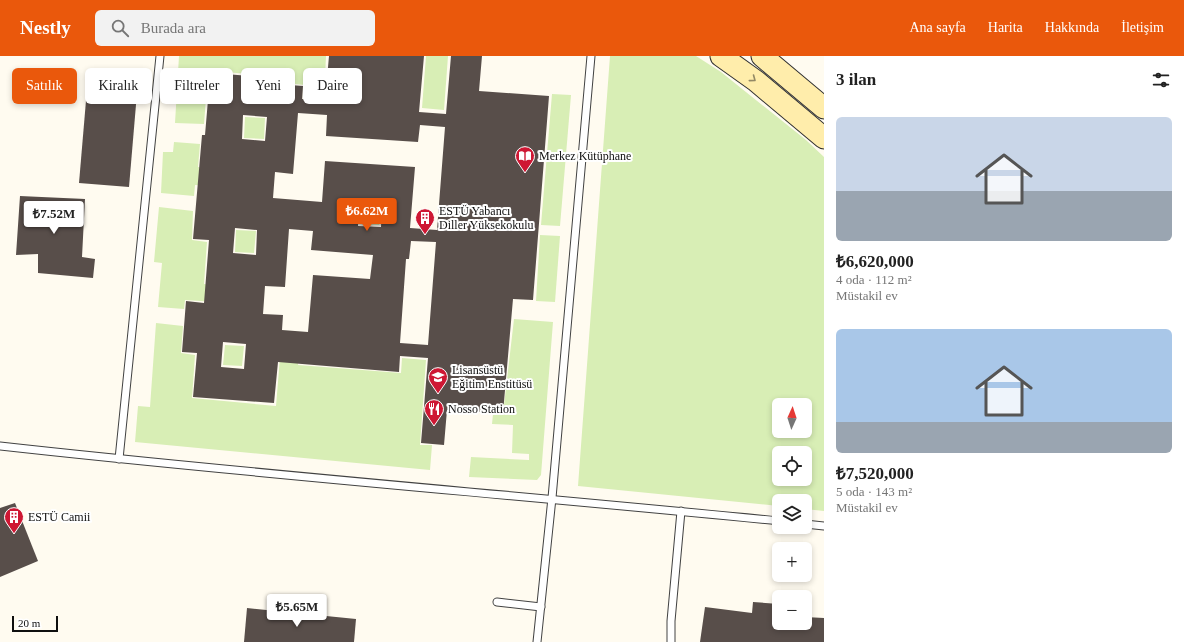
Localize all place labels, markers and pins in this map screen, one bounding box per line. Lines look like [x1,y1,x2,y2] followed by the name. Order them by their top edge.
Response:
[514,145,536,173] library icon: Merkez Kütüphane
[539,149,631,163] place label: Merkez Kütüphane
[334,198,400,232] pin: ₺6.62M
[21,201,87,235] pin: ₺7.52M
[439,204,534,232] place label: ESTÜ Yabancı Diller Yüksekokulu
[414,207,436,235] building icon: ESTÜ Yabancı Diller Yüksekokulu
[452,363,532,391] place label: Lisansüstü Eğitim Enstitüsü
[427,366,449,394] school or university icon: Lisansüstü Eğitim Enstitüsü
[423,398,445,426] restaurant icon: Nosso Station
[448,402,515,416] place label: Nosso Station
[3,506,25,534] building icon: ESTÜ Camii
[28,510,91,524] place label: ESTÜ Camii
[264,594,330,628] pin: ₺5.65M

